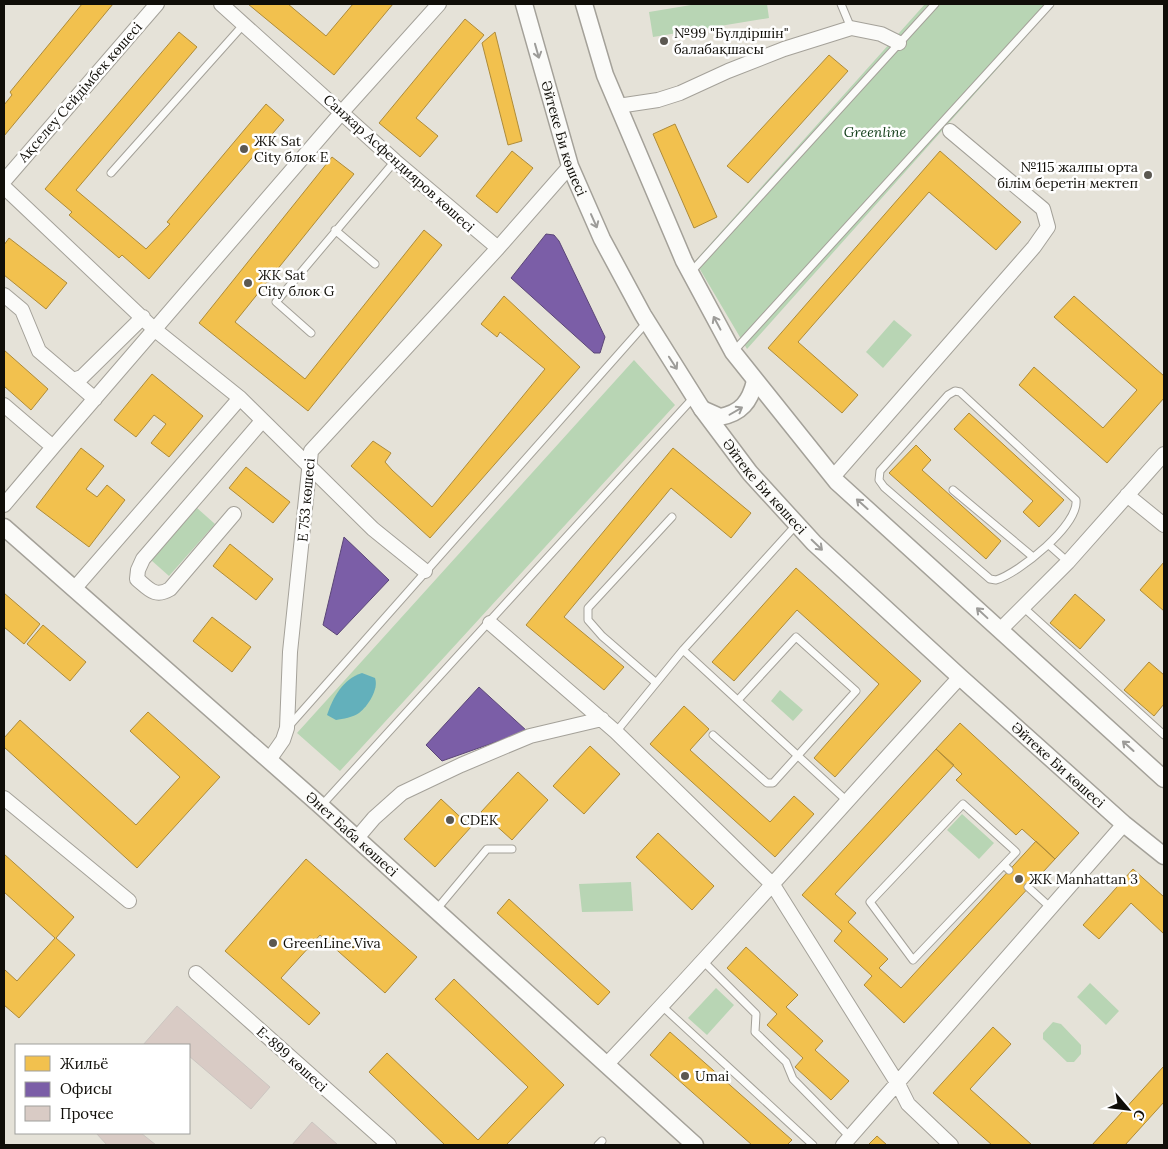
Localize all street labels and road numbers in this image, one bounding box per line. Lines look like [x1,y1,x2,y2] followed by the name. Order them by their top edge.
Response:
[14,18,146,167] street label: Ақселеу Сейдімбек көшесі
[537,78,591,199] street label: Әйтеке Би көшесі
[320,90,478,236] street label: Санжар Асфендияров көшесі
[718,435,810,538] street label: Әйтеке Би көшесі
[293,457,319,543] street label: Е 753 көшесі
[1007,718,1109,812] street label: Әйтеке Би көшесі
[302,788,402,880] street label: Әнет Баба көшесі
[253,1023,331,1096] street label: Е-899 көшесі

